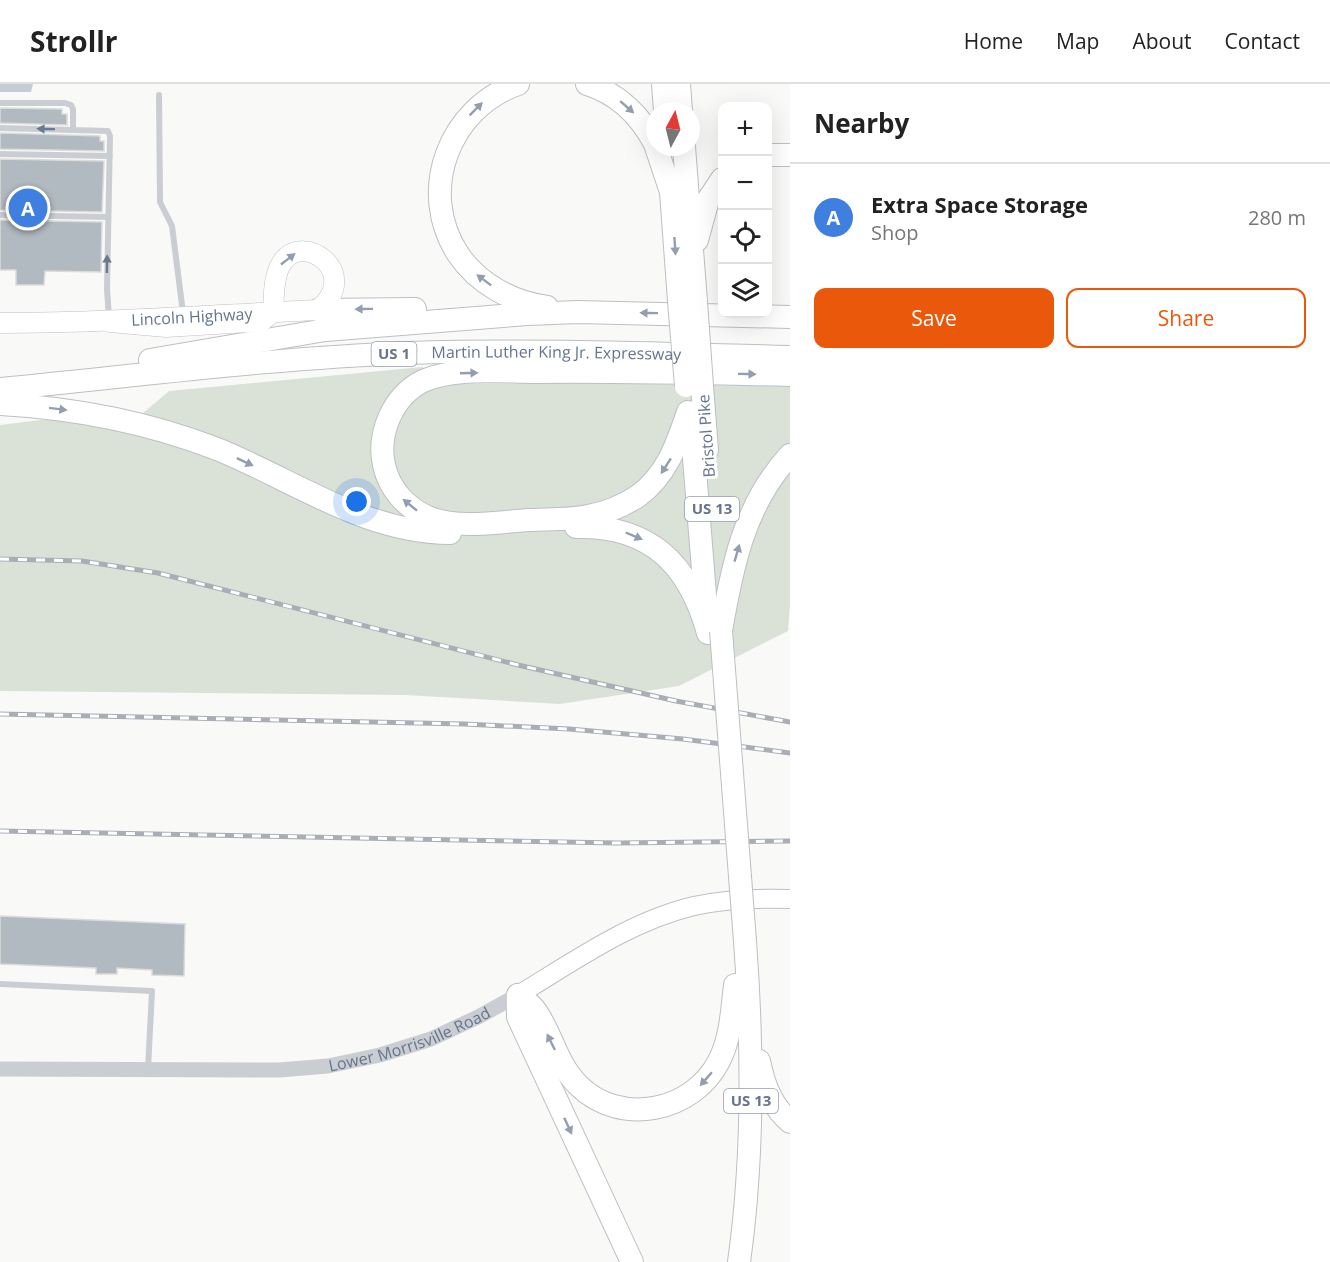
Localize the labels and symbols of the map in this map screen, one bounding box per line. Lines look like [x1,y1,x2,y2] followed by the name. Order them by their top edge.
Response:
[619,100,634,113] one-way arrow
[646,102,700,156] north arrow
[469,103,483,117] one-way arrow
[37,124,56,134] one-way arrow
[9,186,48,230] pin: A
[670,237,680,256] one-way arrow
[280,253,296,265] one-way arrow
[103,254,112,273] one-way arrow
[476,274,492,287] one-way arrow
[131,302,254,331] street label: Lincoln Highway
[355,304,374,314] one-way arrow
[639,309,658,318] one-way arrow
[431,341,683,365] street label: Martin Luther King Jr. Expressway
[372,342,416,366] road number: US 1
[459,368,478,377] one-way arrow
[738,370,757,379] one-way arrow
[692,394,720,478] street label: Bristol Pike
[49,404,68,414] one-way arrow
[237,457,254,466] one-way arrow
[660,457,672,473] one-way arrow
[342,487,371,516] your location
[685,497,739,521] road number: US 13
[402,499,418,512] one-way arrow
[626,531,644,541] one-way arrow
[733,544,742,562] one-way arrow
[326,1001,494,1077] street label: Lower Morrisville Road
[546,1033,556,1050] one-way arrow
[700,1071,713,1086] one-way arrow
[724,1089,778,1113] road number: US 13
[564,1118,573,1135] one-way arrow

